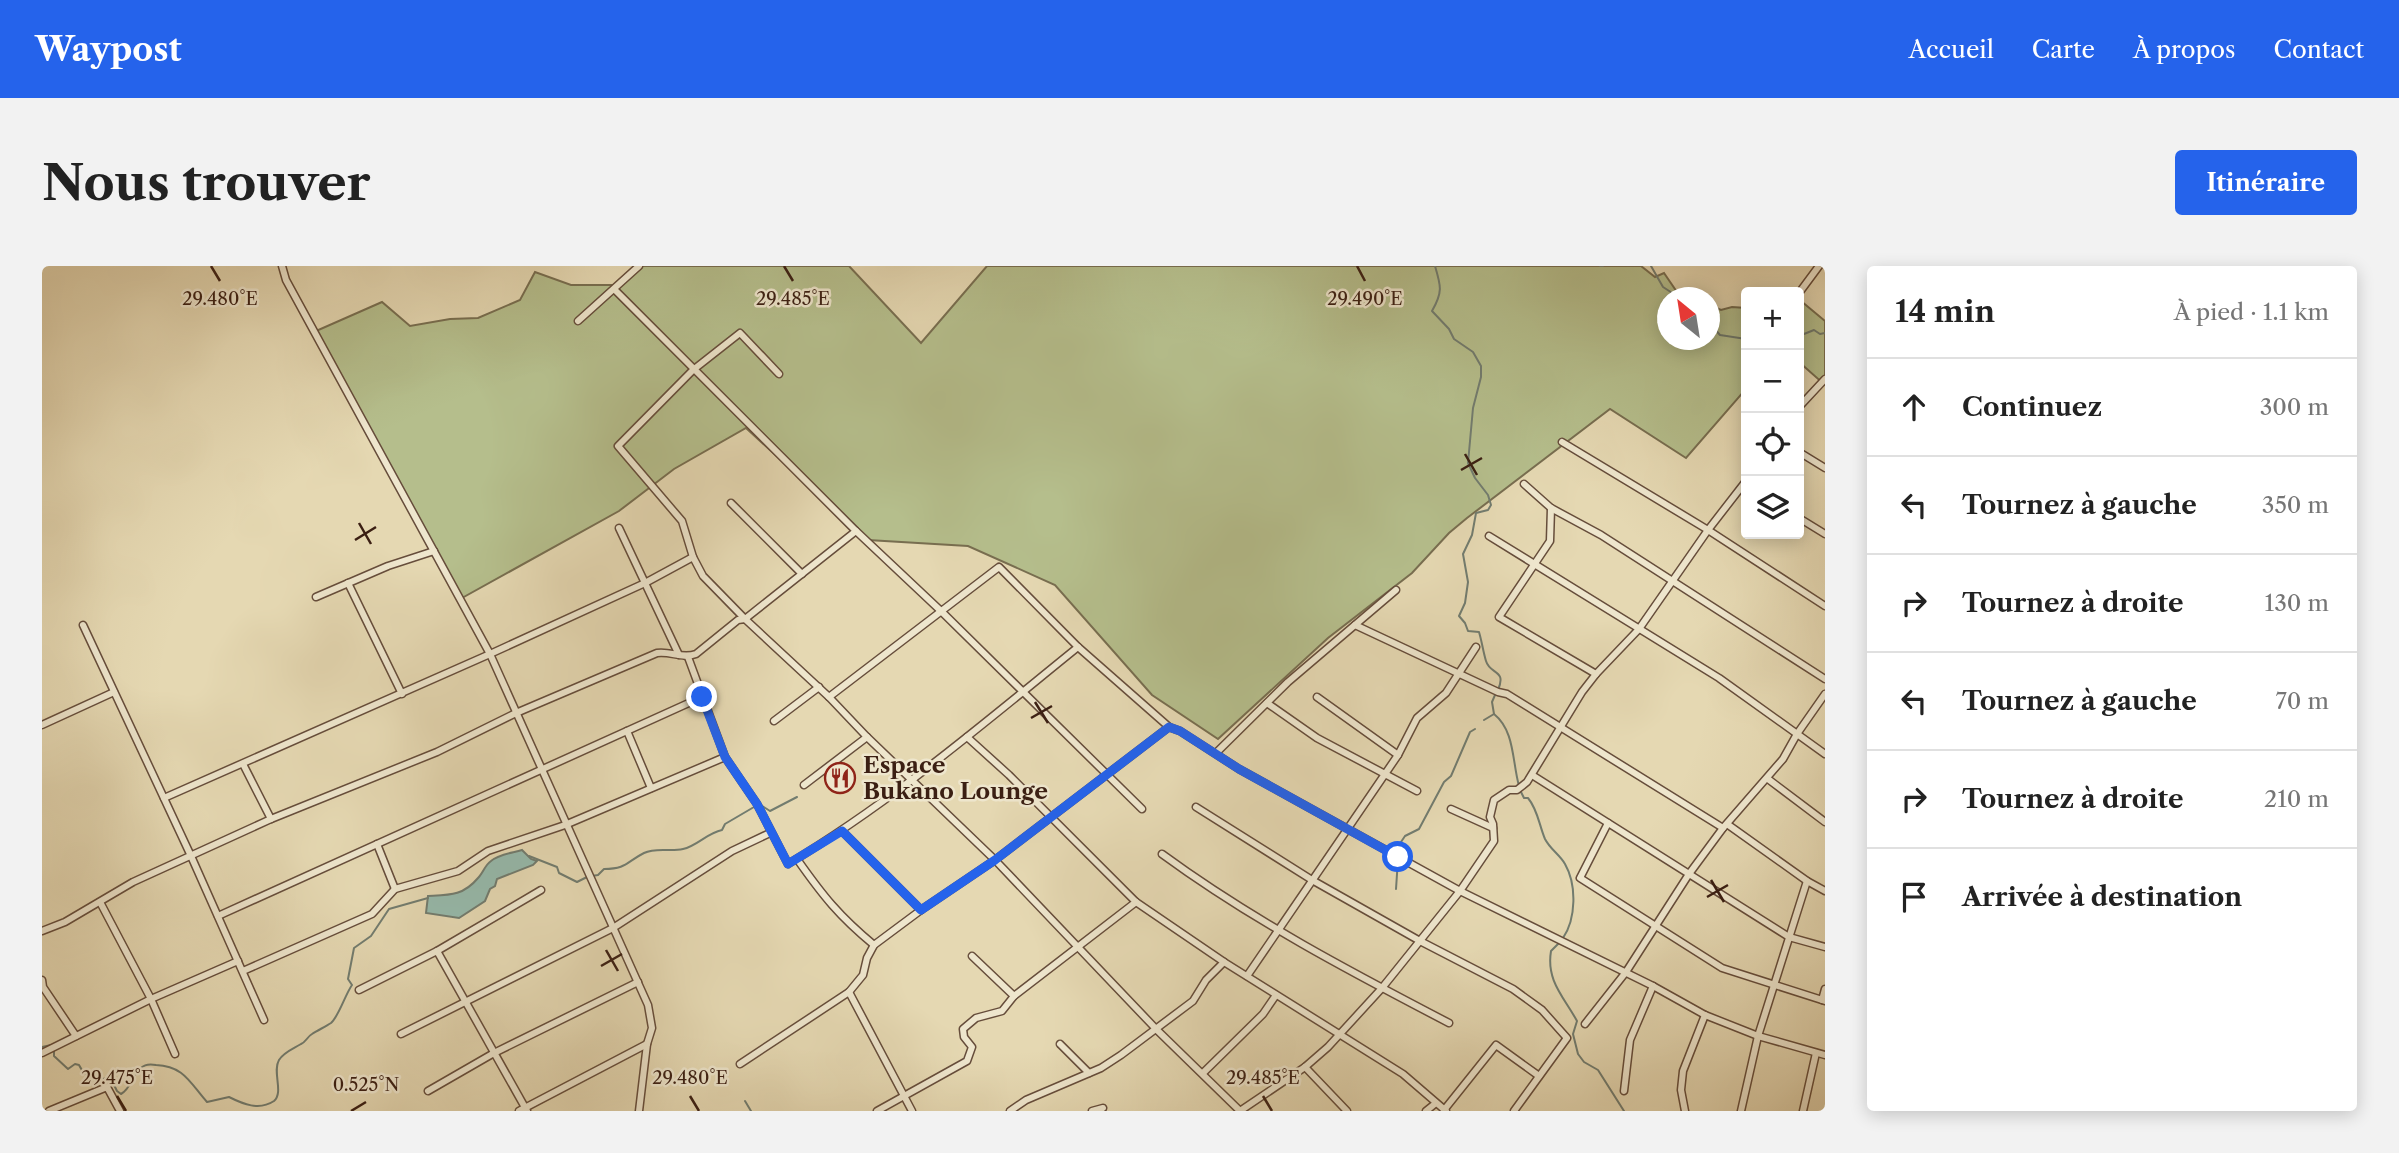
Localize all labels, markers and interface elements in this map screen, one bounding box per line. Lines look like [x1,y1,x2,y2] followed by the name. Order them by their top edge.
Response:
[35,29,182,70] text: Waypost
[1909,35,1994,64] text: Accueil
[2032,35,2095,64] text: Carte
[2133,35,2236,64] text: À propos
[2274,35,2364,64] text: Contact
[2175,150,2357,215] button: Itinéraire
[42,152,370,213] text: Nous trouver
[1657,287,1720,350] north arrow
[1741,287,1804,539] map controls
[1741,287,1804,350] button: +
[182,288,258,310] text: 29.480°E
[756,288,830,310] text: 29.485°E
[1327,288,1403,310] text: 29.490°E
[1895,293,1995,330] text: 14 min
[2174,298,2329,326] text: À pied · 1.1 km
[1741,350,1804,413] button: −
[1895,388,1933,426] icon: ahead
[1962,391,2102,423] text: Continuez
[2260,393,2329,421] text: 300 m
[1741,413,1804,476] button: locate
[1741,476,1804,539] button: layers
[1895,486,1933,524] icon: left
[1962,489,2197,521] text: Tournez à gauche
[2262,491,2329,519] text: 350 m
[1895,584,1933,622] icon: right
[1962,587,2184,619] text: Tournez à droite
[2265,589,2329,617] text: 130 m
[686,681,717,712] route end
[1895,682,1933,720] icon: left
[1962,685,2197,717] text: Tournez à gauche
[2276,687,2329,715] text: 70 m
[863,751,1048,805] place label: Espace Bukano Lounge
[823,761,857,795] restaurant icon: Espace Bukano Lounge
[1895,780,1933,818] icon: right
[1962,783,2184,815] text: Tournez à droite
[2264,785,2329,813] text: 210 m
[1382,841,1413,872] route start
[1895,878,1933,916] icon: arrive
[1962,881,2242,913] text: Arrivée à destination
[81,1067,153,1089] text: 29.475°E
[652,1067,728,1089] text: 29.480°E
[1226,1067,1300,1089] text: 29.485°E
[333,1074,399,1096] text: 0.525°N

